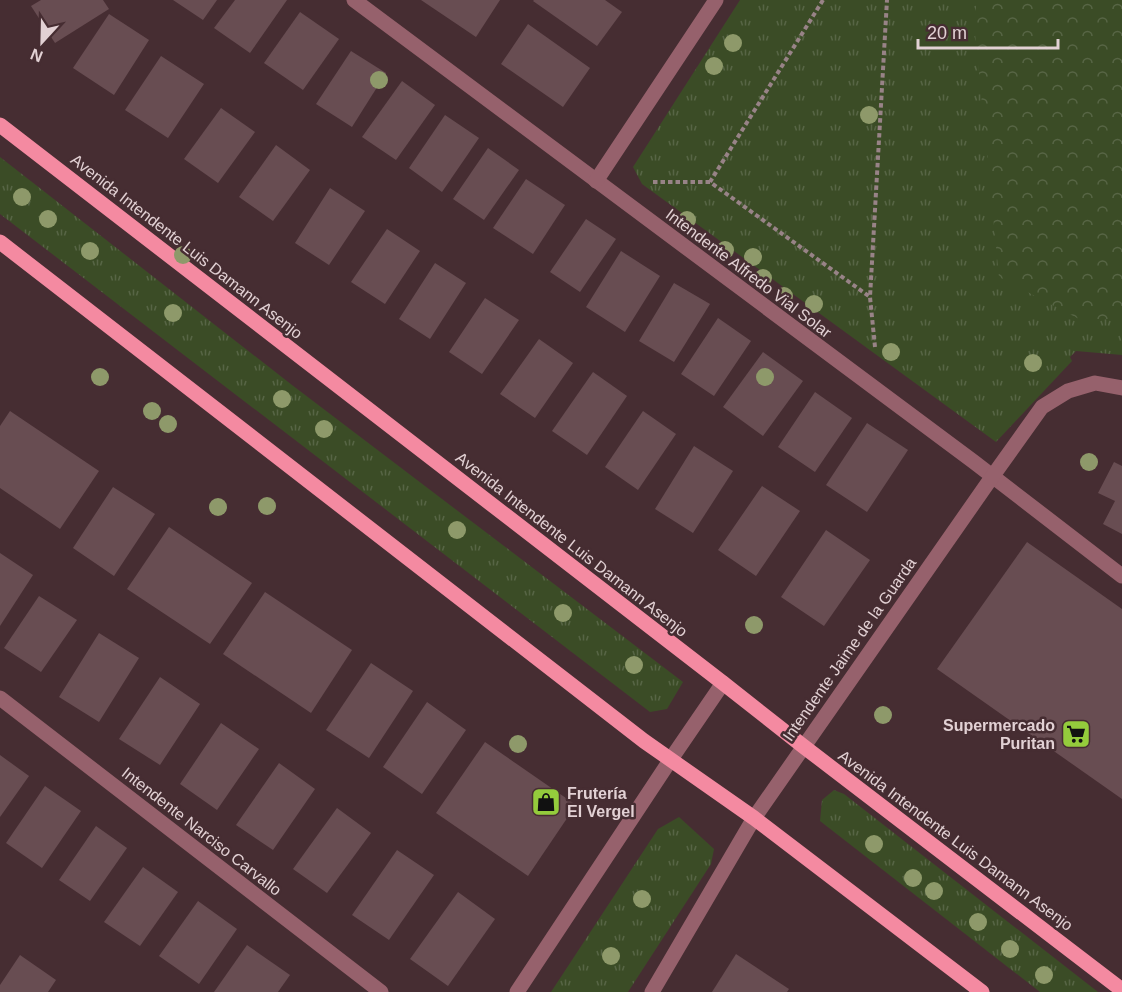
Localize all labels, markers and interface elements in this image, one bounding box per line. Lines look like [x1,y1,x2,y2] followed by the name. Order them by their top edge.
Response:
[12,12,72,72] north arrow
[918,12,1058,50] scale bar
[927,23,967,43] text: 20 m
[28,45,45,65] text: N
[68,151,306,342] street label: Avenida Intendente Luis Damann Asenjo
[663,206,835,342] street label: Intendente Alfredo Vial Solar
[453,449,691,640] street label: Avenida Intendente Luis Damann Asenjo
[779,554,919,744] street label: Intendente Jaime de la Guarda
[943,717,1055,752] place label: Supermercado Puritan
[1060,718,1092,750] supermarket icon: Supermercado Puritan
[835,747,1076,934] street label: Avenida Intendente Luis Damann Asenjo
[119,764,285,899] street label: Intendente Narciso Carvallo
[567,785,635,820] place label: Frutería El Vergel
[530,786,562,818] shop icon: Frutería El Vergel

